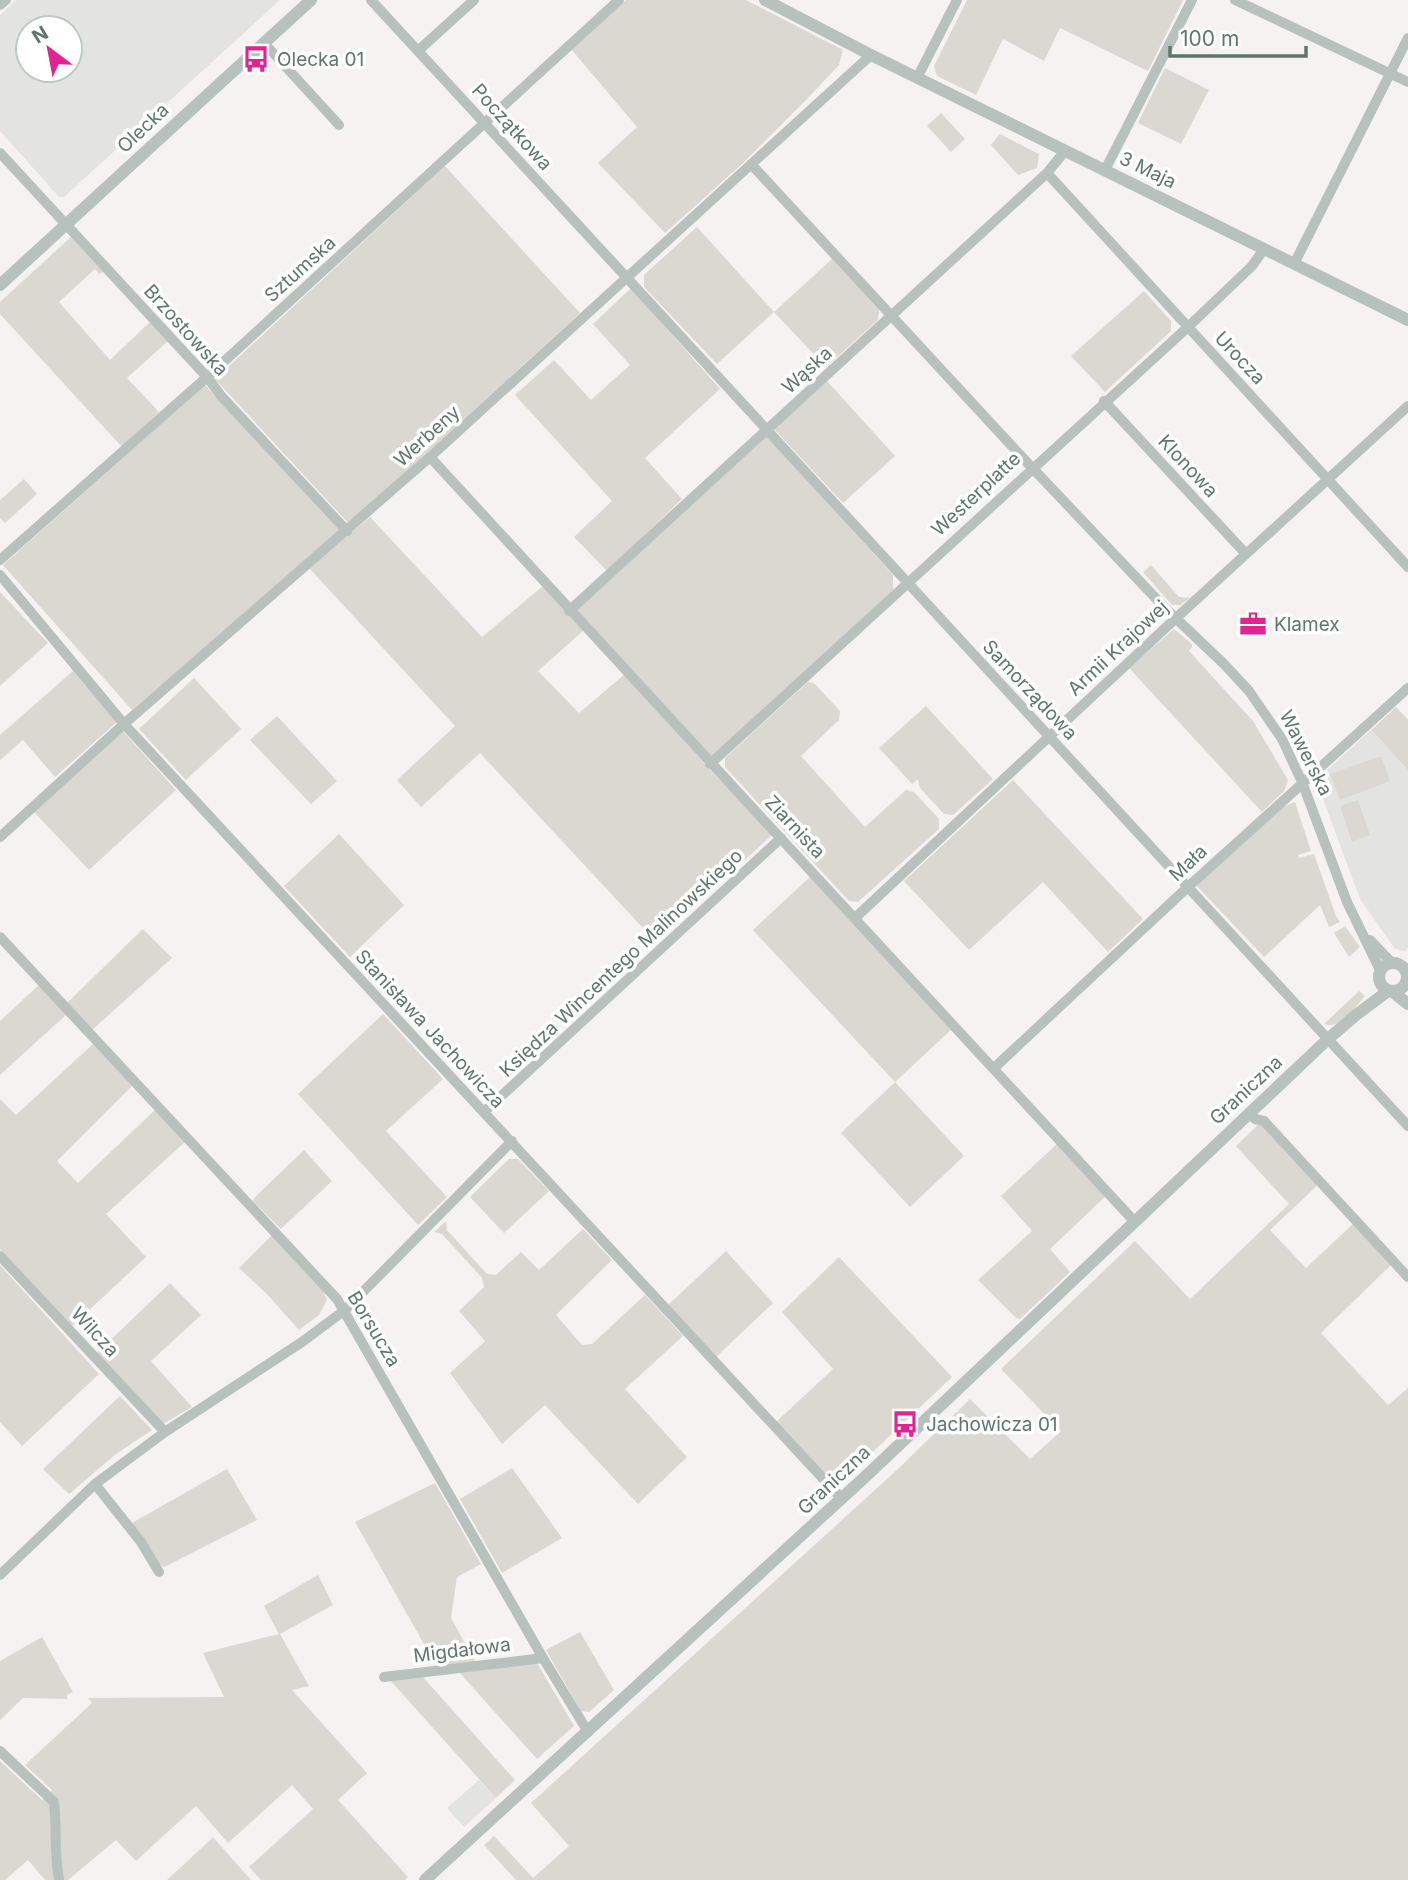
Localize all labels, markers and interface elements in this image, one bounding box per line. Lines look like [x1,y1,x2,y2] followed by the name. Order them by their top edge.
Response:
[14,14,84,84] north arrow
[1170,14,1306,58] scale bar
[28,21,52,49] text: N
[1180,26,1239,51] text: 100 m
[241,44,271,74] bus stop icon: Olecka 01
[277,48,364,71] place label: Olecka 01
[467,79,557,175] street label: Początkowa
[112,98,174,158] street label: Olecka
[1116,146,1180,194] street label: 3 Maja
[260,231,340,307] street label: Sztumska
[139,280,233,380] street label: Brzostowska
[1210,327,1270,389] street label: Urocza
[777,342,837,398] street label: Wąska
[389,400,465,472] street label: Werbeny
[1153,430,1223,502] street label: Klonowa
[927,447,1025,541] street label: Westerplatte
[1063,596,1173,700] street label: Armii Krajowej
[1238,609,1268,639] office icon: Klamex
[1274,613,1340,636] place label: Klamex
[978,635,1082,745] street label: Samorządowa
[1275,706,1337,800] street label: Wawerska
[760,791,830,863] street label: Ziarnista
[1164,840,1212,886] street label: Mała
[495,844,747,1082] street label: Księdza Wincentego Malinowskiego
[351,945,509,1113] street label: Stanisława Jachowicza
[1205,1051,1287,1129] street label: Graniczna
[343,1287,405,1371] street label: Borsucza
[66,1302,124,1362] street label: Wilcza
[890,1409,920,1439] bus stop icon: Jachowicza 01
[926,1413,1058,1436] place label: Jachowicza 01
[793,1441,875,1519] street label: Graniczna
[412,1633,512,1667] street label: Migdałowa

